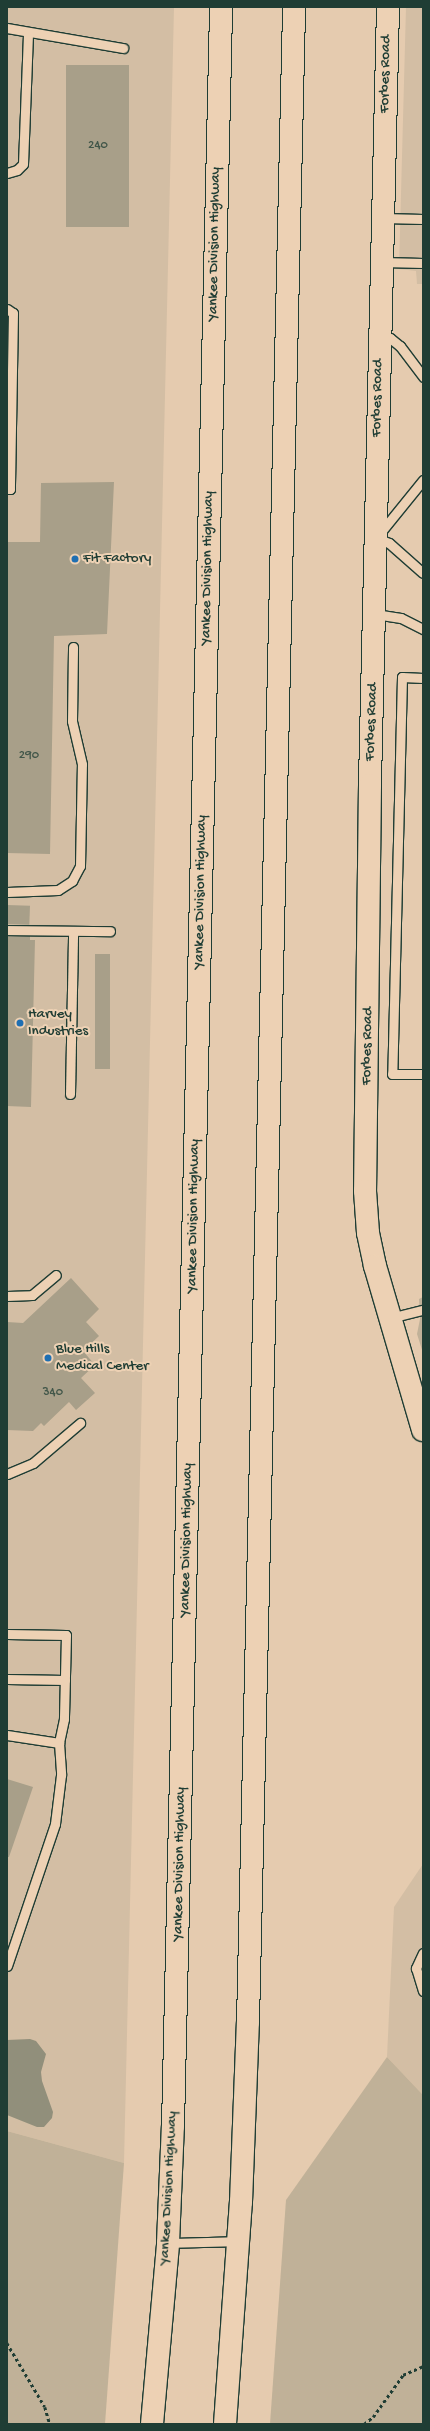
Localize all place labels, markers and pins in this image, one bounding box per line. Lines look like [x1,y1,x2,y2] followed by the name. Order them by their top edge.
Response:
[83,550,151,568] place label: Fit Factory
[70,554,80,564] marker: Fit Factory
[28,1005,88,1040] place label: Harvey Industries
[15,1018,25,1028] marker: Harvey Industries
[56,1340,149,1375] place label: Blue Hills Medical Center
[43,1353,53,1363] marker: Blue Hills Medical Center

